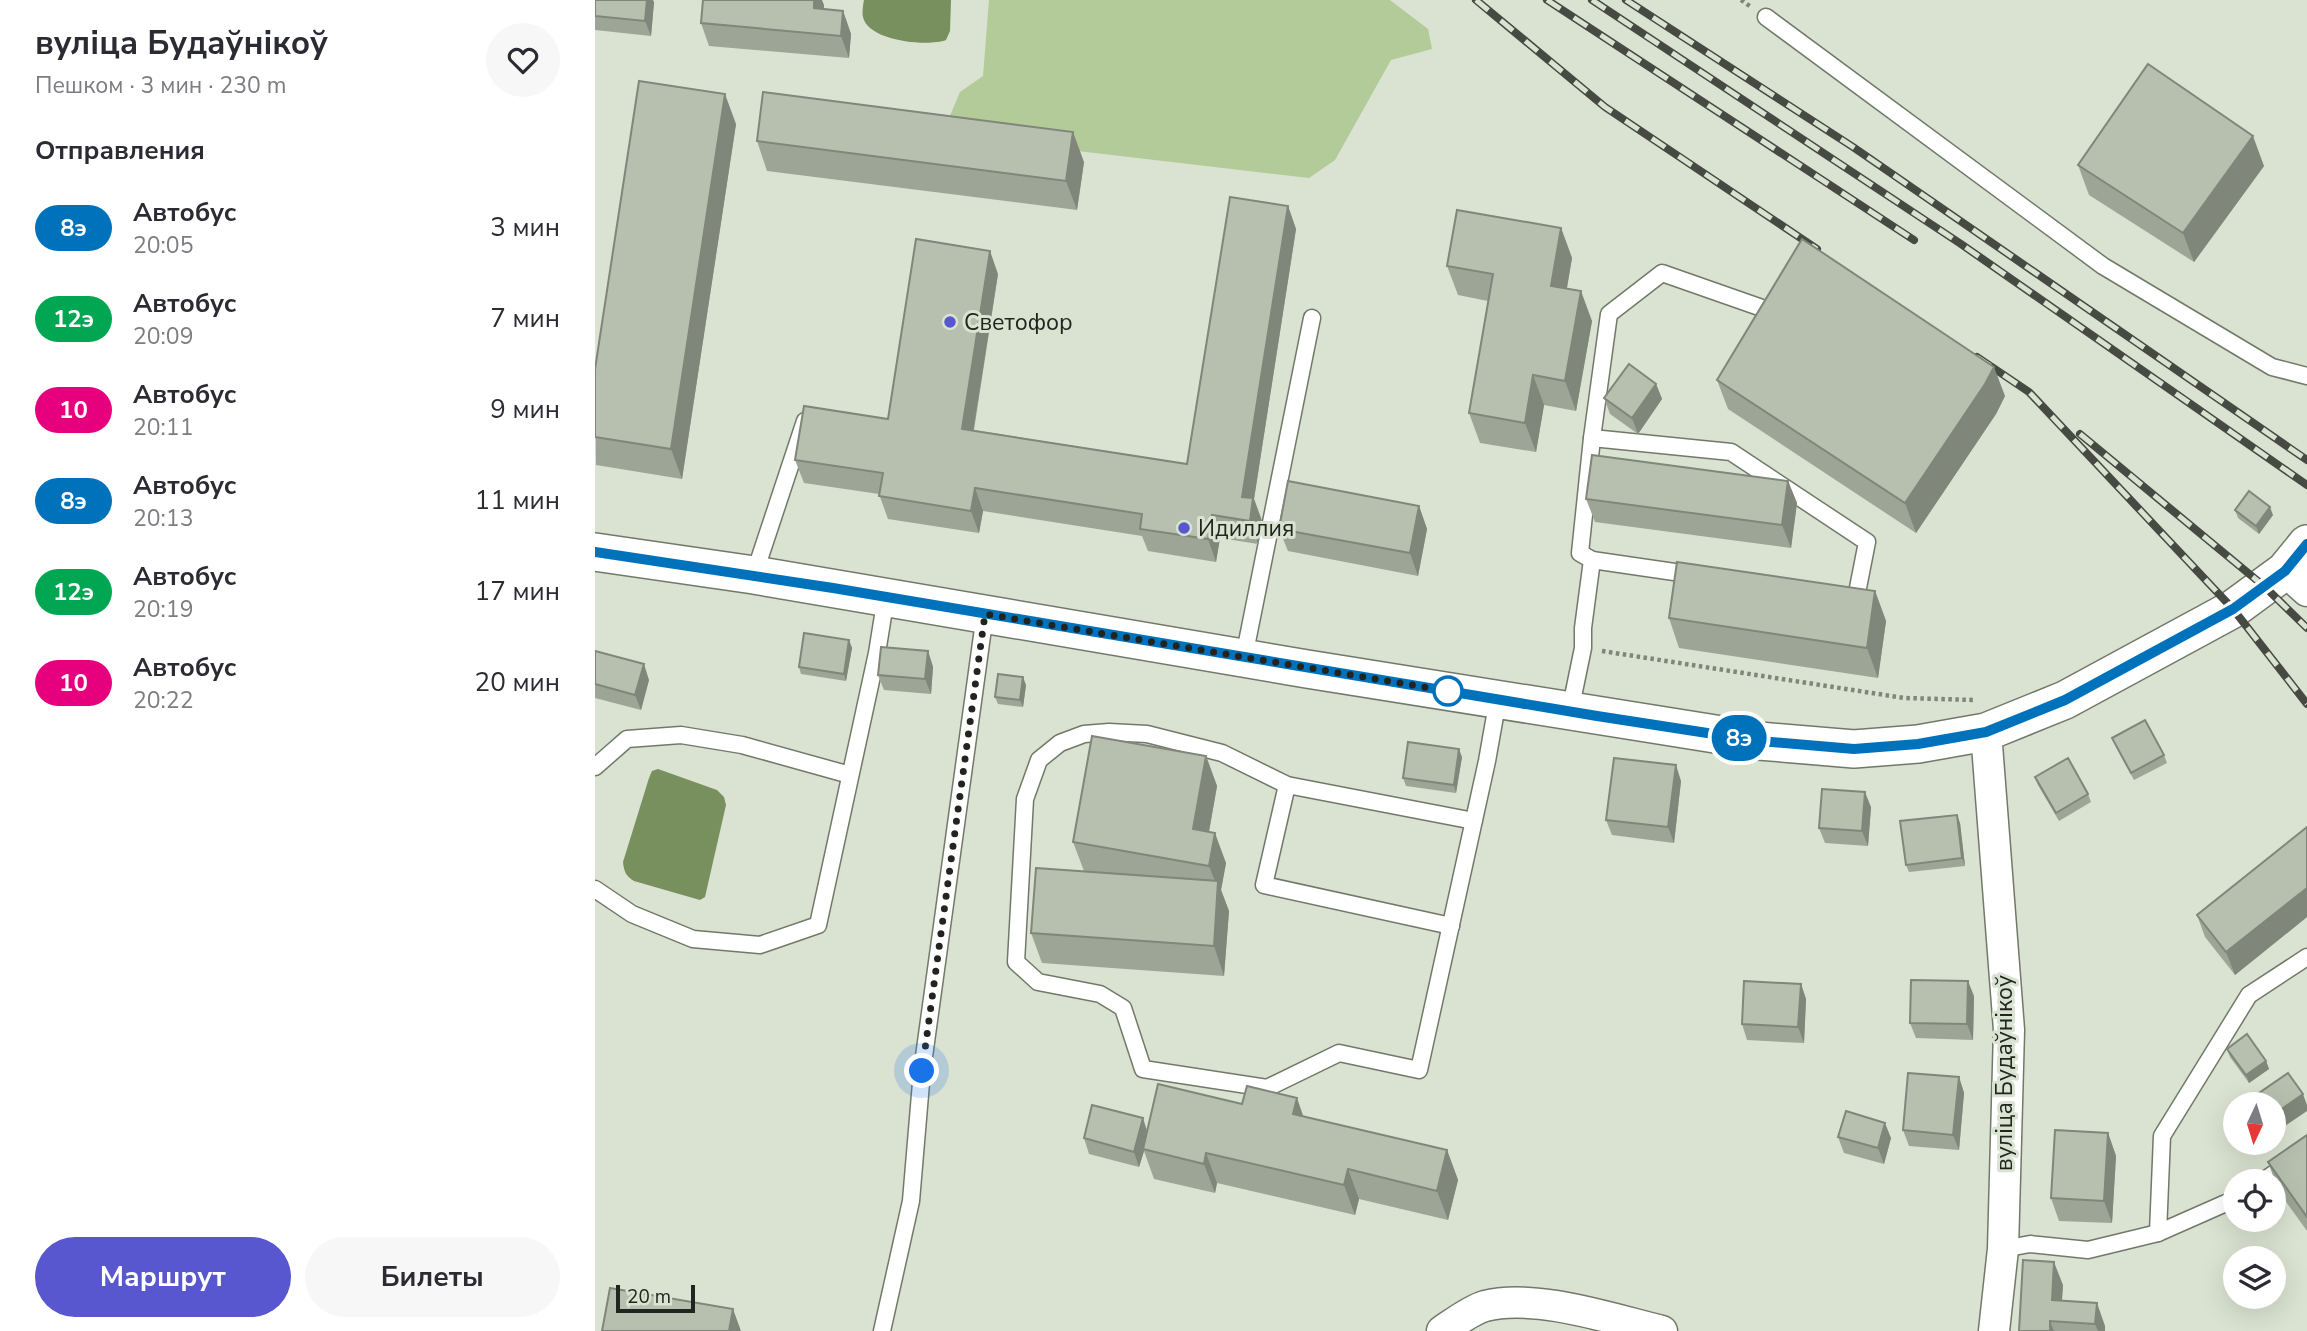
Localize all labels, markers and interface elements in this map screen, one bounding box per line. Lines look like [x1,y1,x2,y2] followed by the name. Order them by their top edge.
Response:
[35,21,328,66] text: вуліца Будаўнікоў
[486,23,560,97] button: heart
[35,70,286,101] text: Пешком · 3 мин · 230 m
[35,133,205,168] text: Отправления
[133,195,236,230] text: Автобус
[490,210,560,245] text: 3 мин
[60,212,87,244] text: 8э
[133,230,193,261] text: 20:05
[133,286,236,321] text: Автобус
[490,301,560,336] text: 7 мин
[53,303,94,335] text: 12э
[964,307,1073,338] place label: Светофор
[942,314,958,330] marker: Светофор
[133,321,193,352] text: 20:09
[133,377,236,412] text: Автобус
[490,392,560,427] text: 9 мин
[59,394,88,426] text: 10
[133,412,193,443] text: 20:11
[133,468,236,503] text: Автобус
[475,483,560,518] text: 11 мин
[60,485,87,517] text: 8э
[133,503,193,534] text: 20:13
[1198,513,1294,544] place label: Идиллия
[1176,520,1192,536] marker: Идиллия
[133,559,236,594] text: Автобус
[475,574,560,609] text: 17 мин
[53,576,94,608] text: 12э
[133,594,193,625] text: 20:19
[133,650,236,685] text: Автобус
[475,665,560,700] text: 20 мин
[59,667,88,699] text: 10
[1433,676,1463,706] unlabelled marker
[133,685,193,716] text: 20:22
[1707,715,1771,761] line badge: 8э
[1726,722,1752,754] text: 8э
[1989,975,2020,1171] street label: вуліца Будаўнікоў
[904,1053,939,1088] your location
[2223,1092,2285,1155] north arrow
[2223,1092,2286,1309] map controls
[2223,1169,2286,1232] button: locate
[35,1237,291,1317] button: Маршрут
[305,1237,560,1317] button: Билеты
[2223,1246,2286,1309] button: layers
[616,1282,695,1314] scale bar
[627,1284,671,1310] text: 20 m

